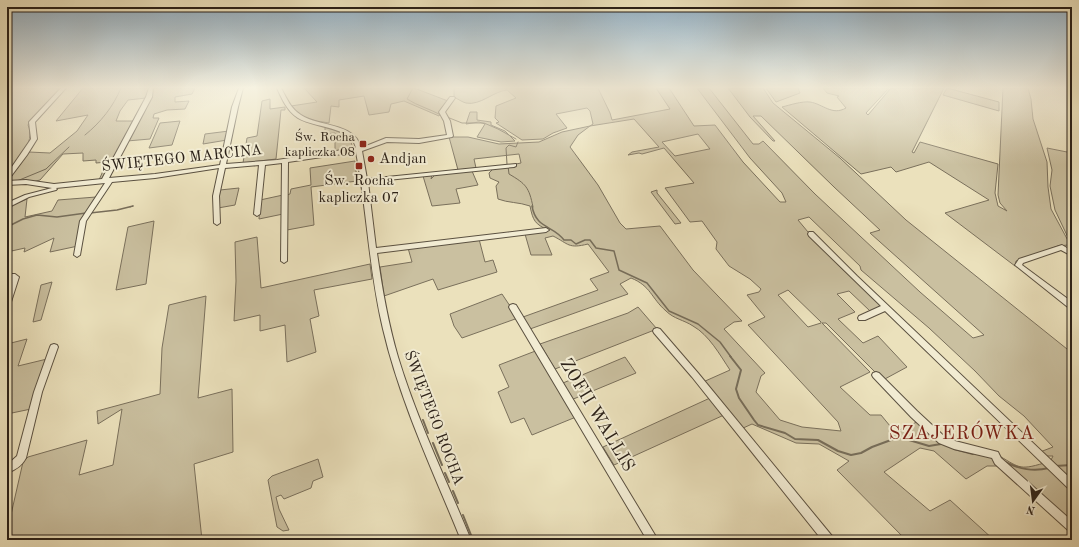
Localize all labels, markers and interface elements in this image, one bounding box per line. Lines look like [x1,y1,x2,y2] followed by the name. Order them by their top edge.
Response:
[285,128,356,159] place label: Św. Rocha kapliczka 08
[101,139,264,175] street label: ŚWIĘTEGO MARCINA
[358,139,368,149] marker: Św. Rocha kapliczka 08
[379,152,427,167] place label: Andjan
[366,154,376,164] marker: Andjan
[354,161,364,171] marker: Św. Rocha kapliczka 07
[318,170,400,206] place label: Św. Rocha kapliczka 07
[400,347,469,488] street label: ŚWIĘTEGO ROCHA
[556,355,638,475] street label: ZOFII WALLIS
[889,420,1035,444] district label: SZAJERÓWKA
[1013,481,1053,521] north arrow
[1025,503,1036,516] text: N

